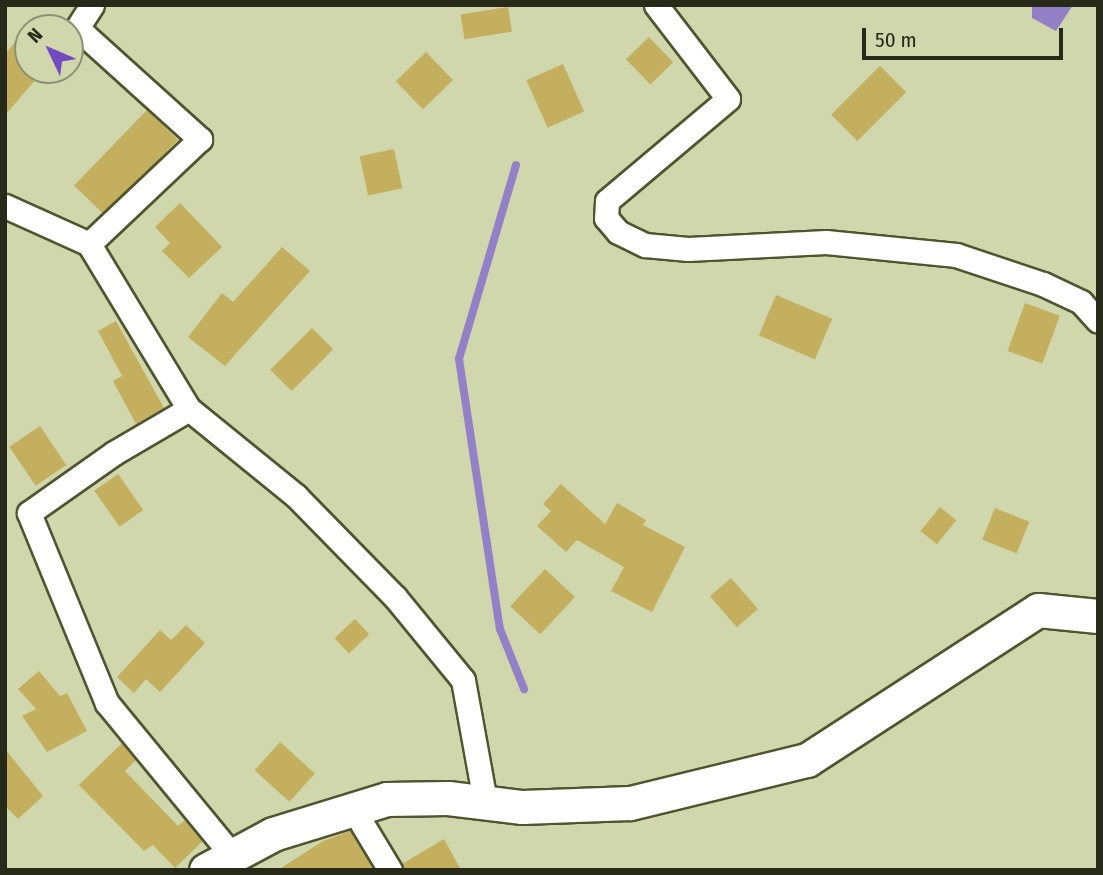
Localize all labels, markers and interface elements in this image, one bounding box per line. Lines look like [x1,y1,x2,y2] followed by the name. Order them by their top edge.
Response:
[14,14,84,84] north arrow
[865,14,1066,58] scale bar
[23,23,47,48] text: N
[875,27,917,53] text: 50 m

